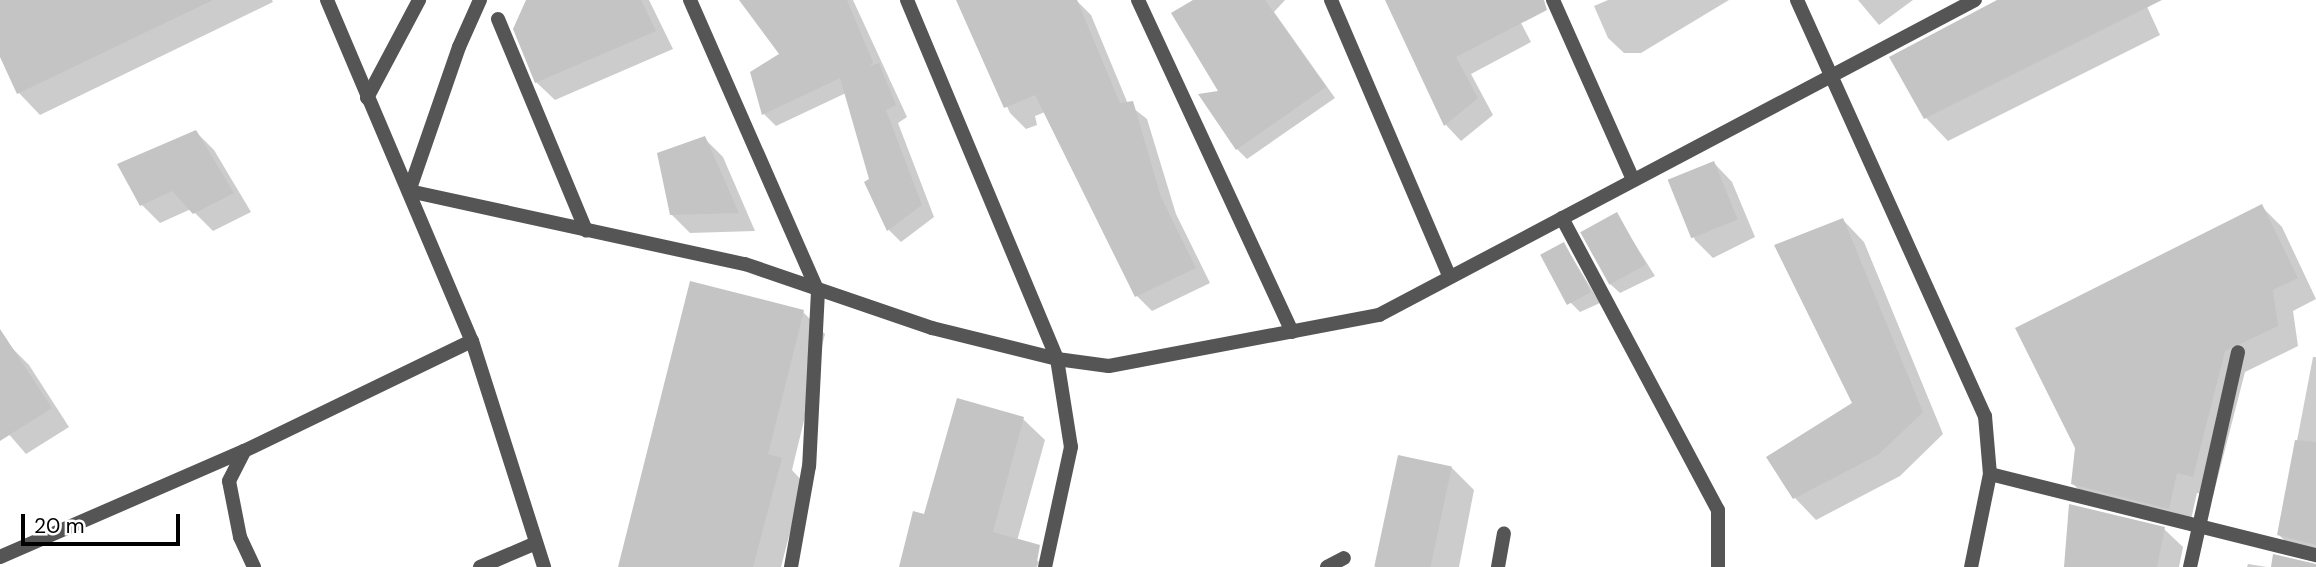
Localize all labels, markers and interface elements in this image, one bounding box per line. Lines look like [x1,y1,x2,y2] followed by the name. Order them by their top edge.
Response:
[24,500,184,544] scale bar
[34,512,85,540] text: 20 m

